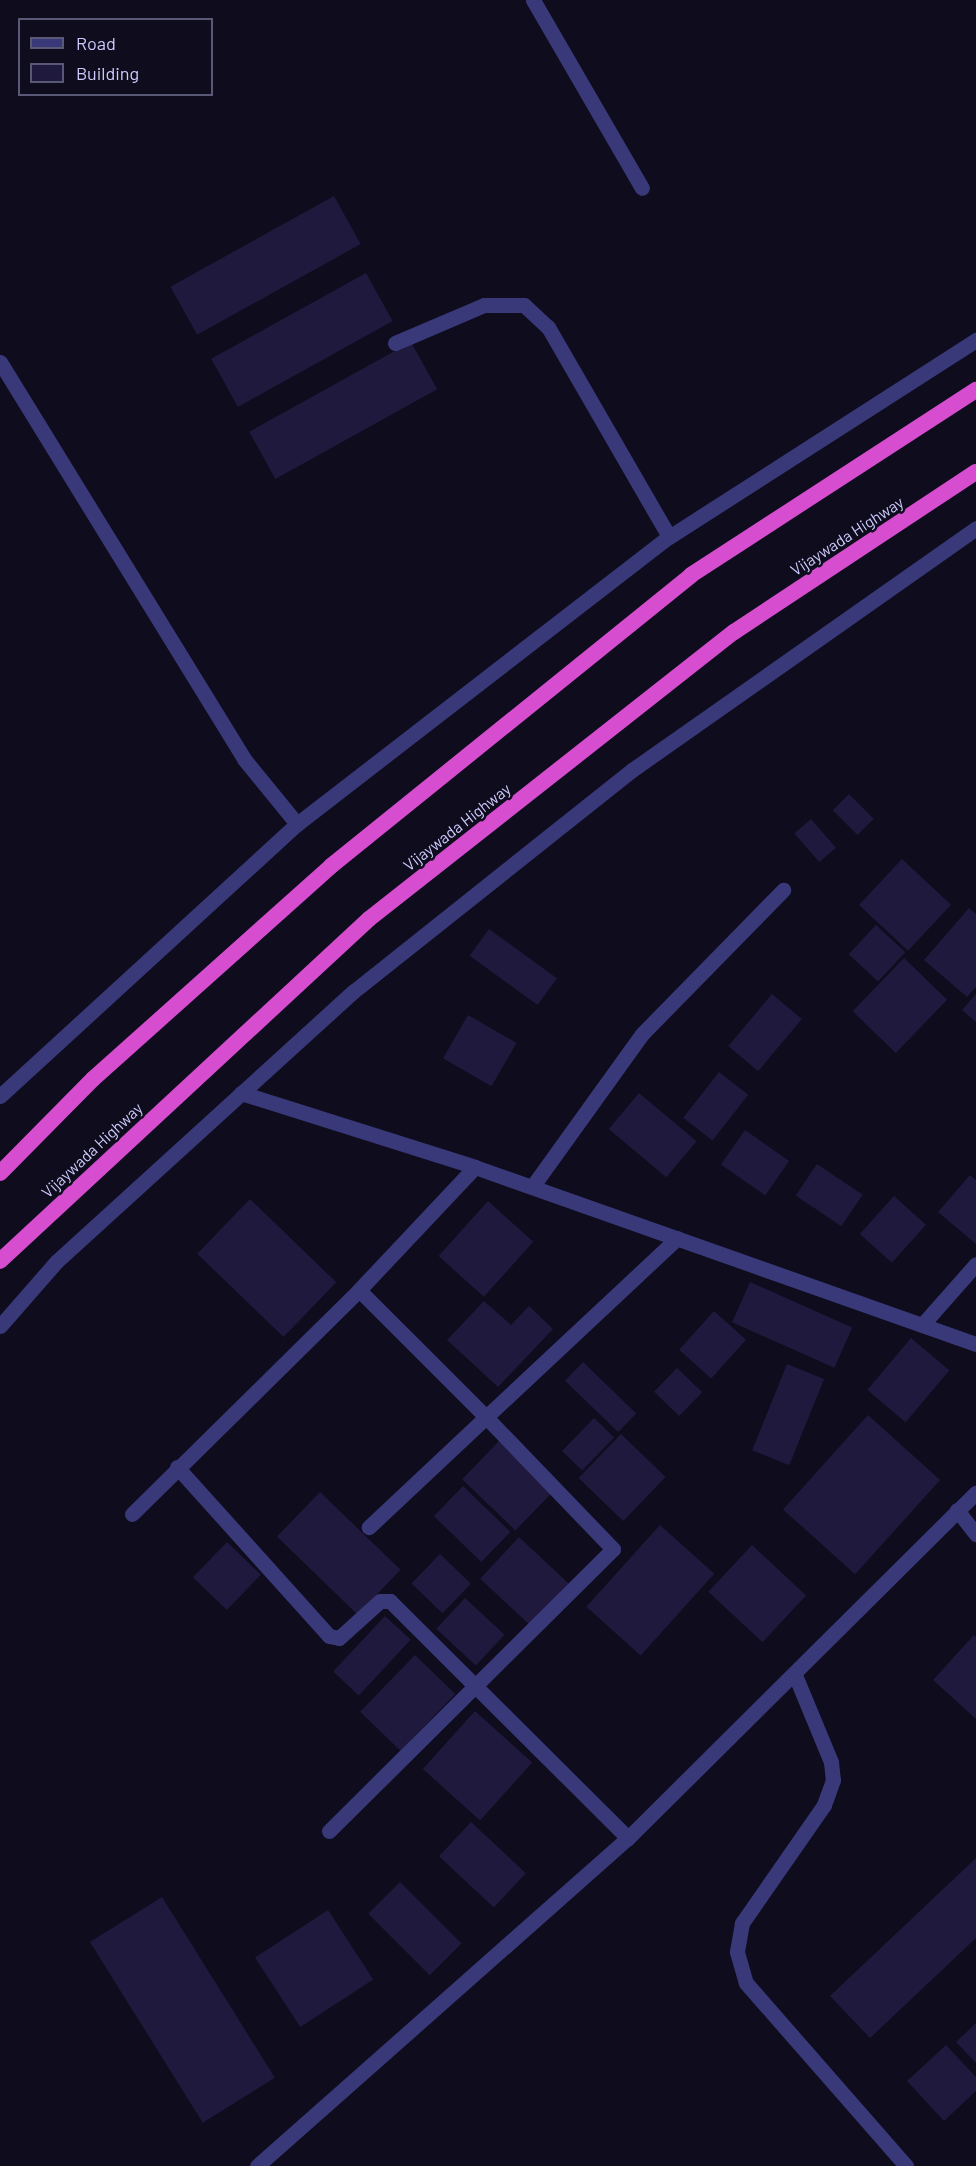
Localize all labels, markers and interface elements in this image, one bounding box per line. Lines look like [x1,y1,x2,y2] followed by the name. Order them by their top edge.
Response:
[18,18,213,96] legend
[76,32,116,54] text: Road
[76,62,139,84] text: Building
[787,492,907,580] street label: Vijaywada Highway
[400,779,514,875] street label: Vijaywada Highway
[38,1098,146,1202] street label: Vijaywada Highway

